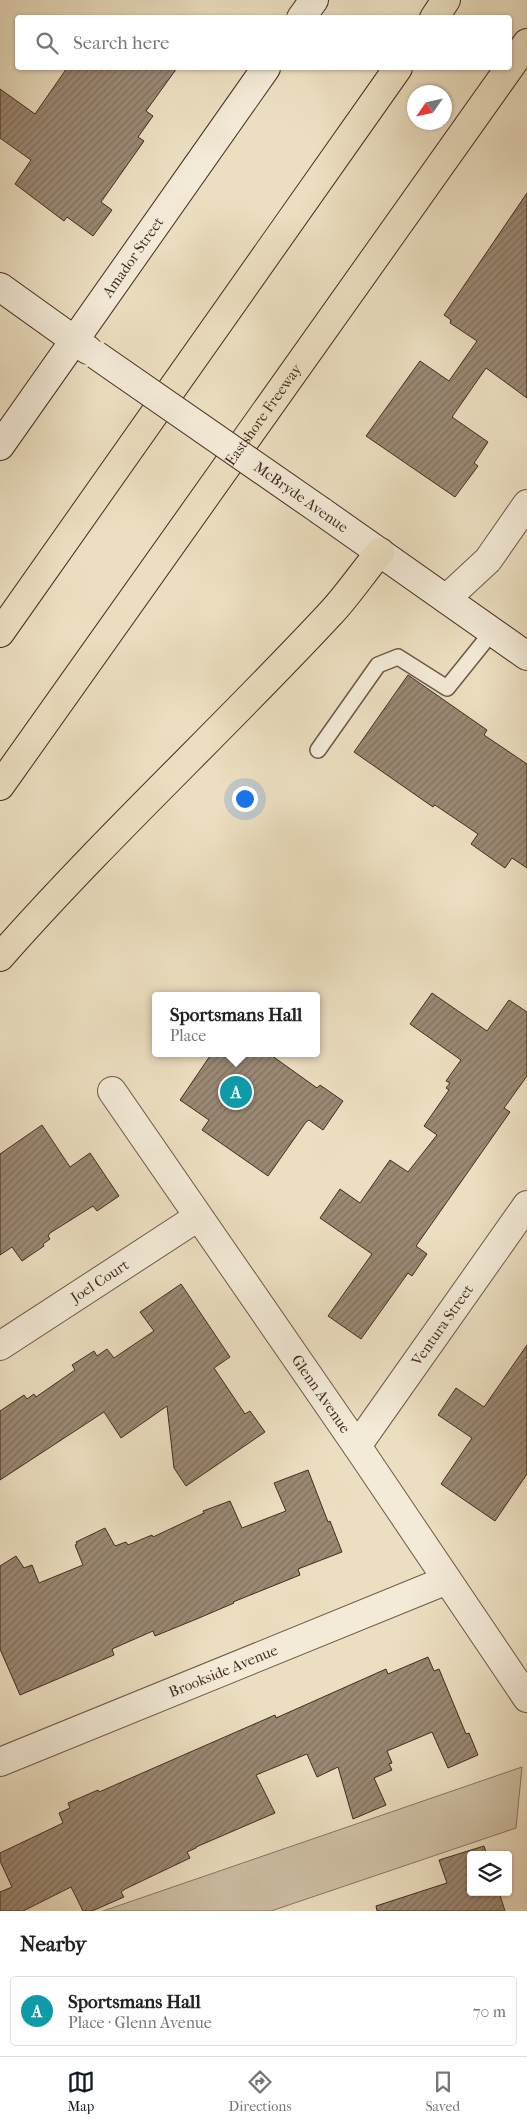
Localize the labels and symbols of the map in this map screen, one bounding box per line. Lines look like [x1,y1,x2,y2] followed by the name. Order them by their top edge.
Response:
[407,85,452,130] north arrow
[98,213,168,302] street label: Amador Street
[221,360,306,469] street label: Eastshore Freeway
[250,458,352,537] street label: McBryde Avenue
[232,786,258,812] your location
[220,1073,252,1111] pin: A
[66,1255,133,1307] street label: Joel Court
[407,1281,477,1370] street label: Ventura Street
[288,1351,355,1437] street label: Glenn Avenue
[166,1641,281,1701] street label: Brookside Avenue

